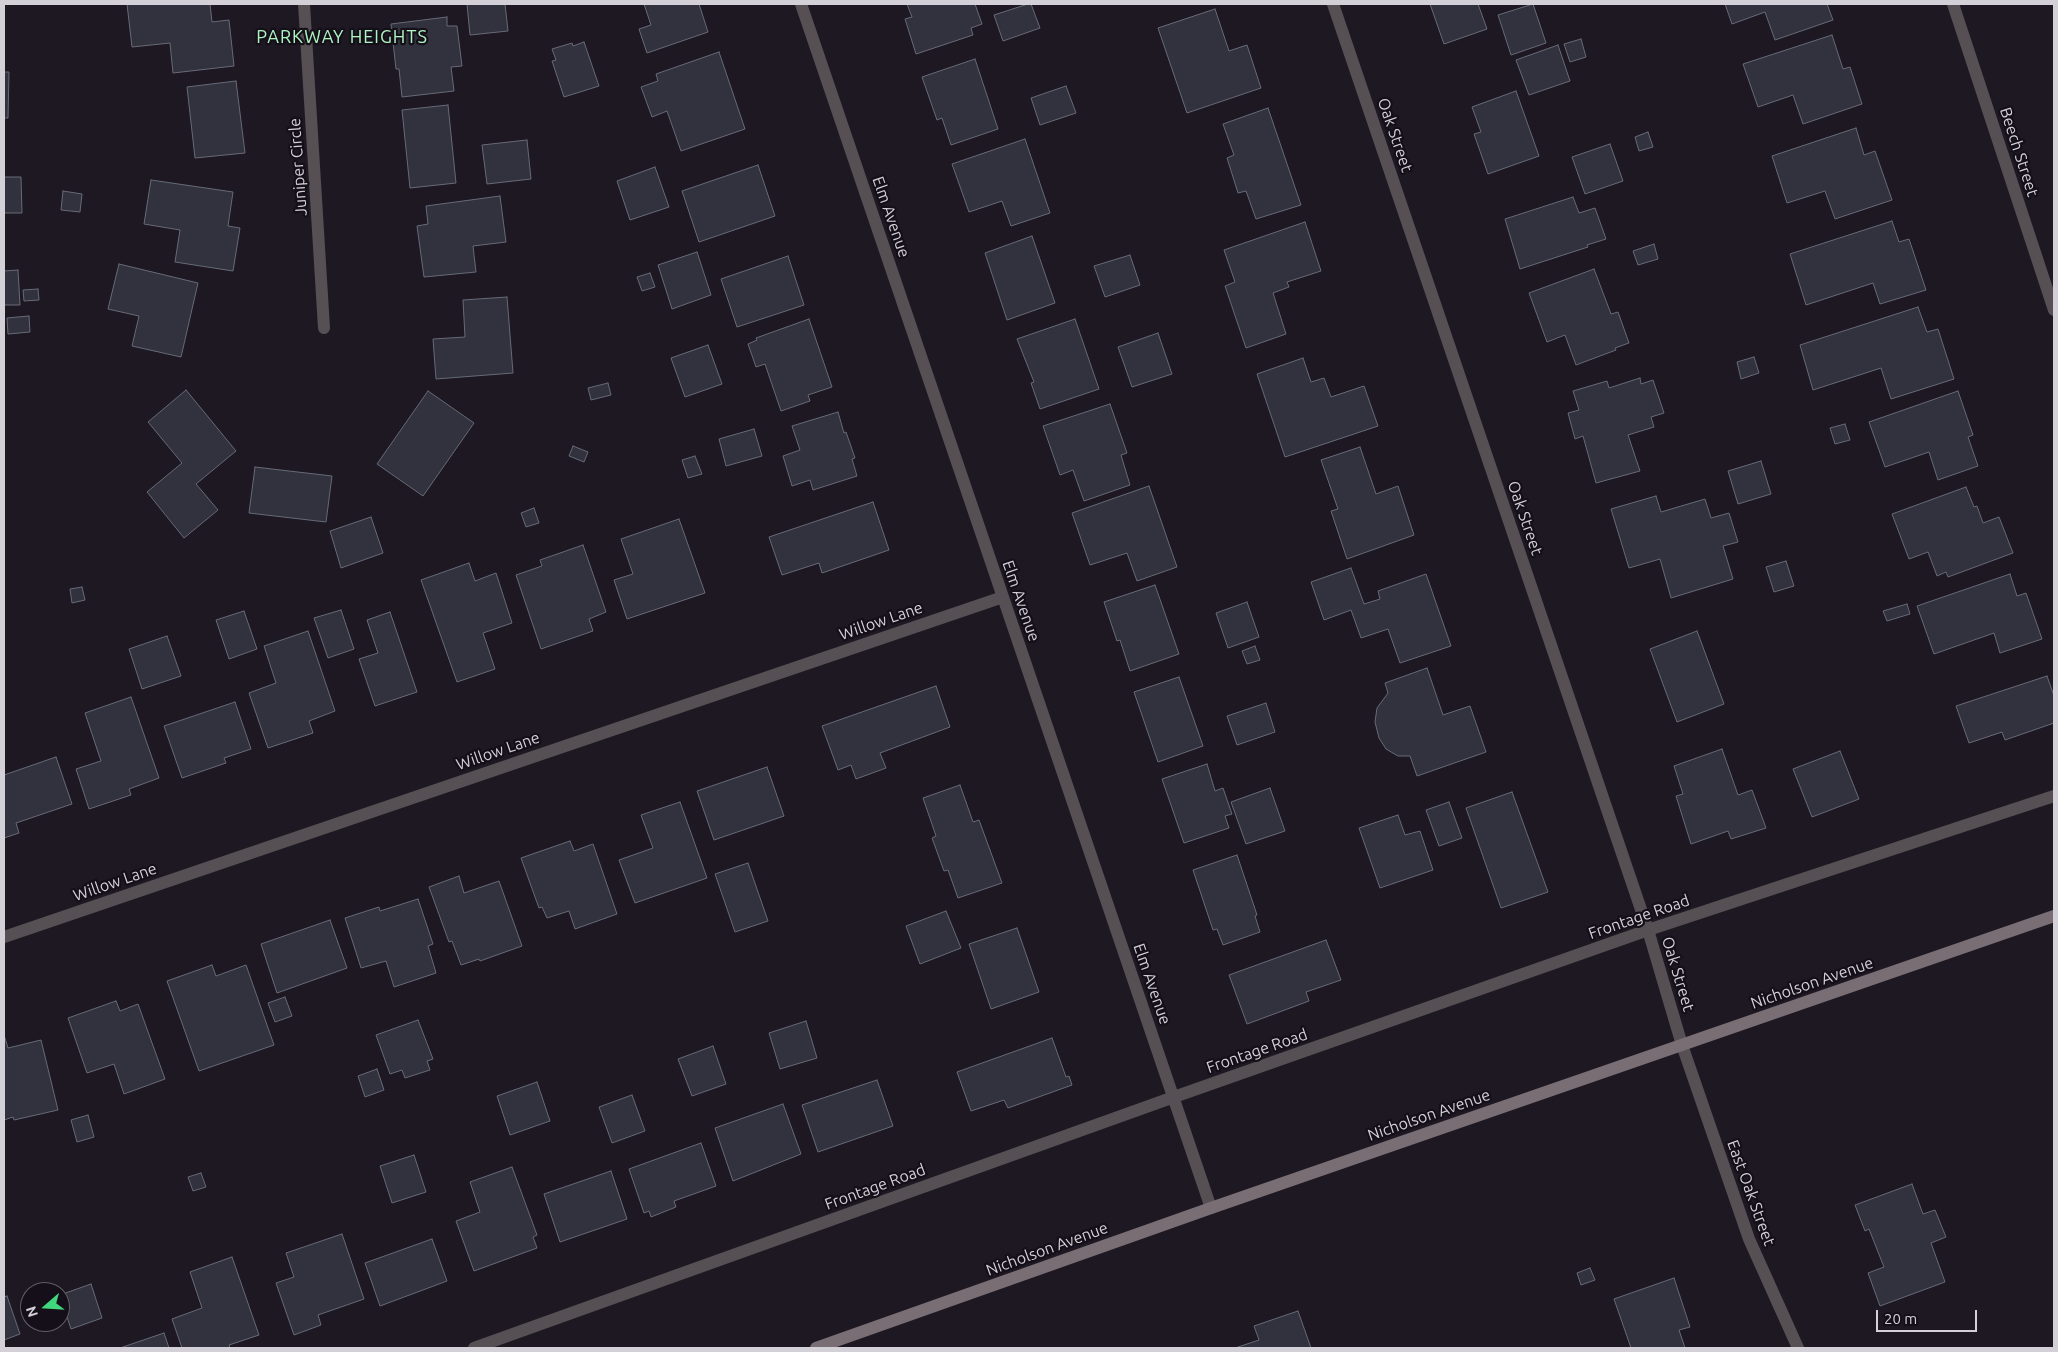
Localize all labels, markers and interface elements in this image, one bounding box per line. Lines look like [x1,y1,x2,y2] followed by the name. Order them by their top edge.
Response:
[254,26,430,48] district label: PARKWAY HEIGHTS
[1373,95,1417,175] street label: Oak Street
[1996,105,2042,199] street label: Beech Street
[285,117,311,217] street label: Juniper Circle
[868,174,914,260] street label: Elm Avenue
[1503,478,1547,558] street label: Oak Street
[998,558,1044,644] street label: Elm Avenue
[837,598,925,644] street label: Willow Lane
[454,728,542,774] street label: Willow Lane
[71,859,159,905] street label: Willow Lane
[1586,891,1692,943] street label: Frontage Road
[1658,934,1698,1014] street label: Oak Street
[1129,941,1175,1027] street label: Elm Avenue
[1748,953,1876,1013] street label: Nicholson Avenue
[1204,1025,1310,1077] street label: Frontage Road
[1365,1085,1493,1145] street label: Nicholson Avenue
[1723,1137,1779,1249] street label: East Oak Street
[822,1160,928,1214] street label: Frontage Road
[983,1218,1111,1280] street label: Nicholson Avenue
[20,1282,70,1332] north arrow
[1878,1300,1979,1332] scale bar
[22,1304,41,1319] text: N
[1884,1310,1917,1327] text: 20 m

